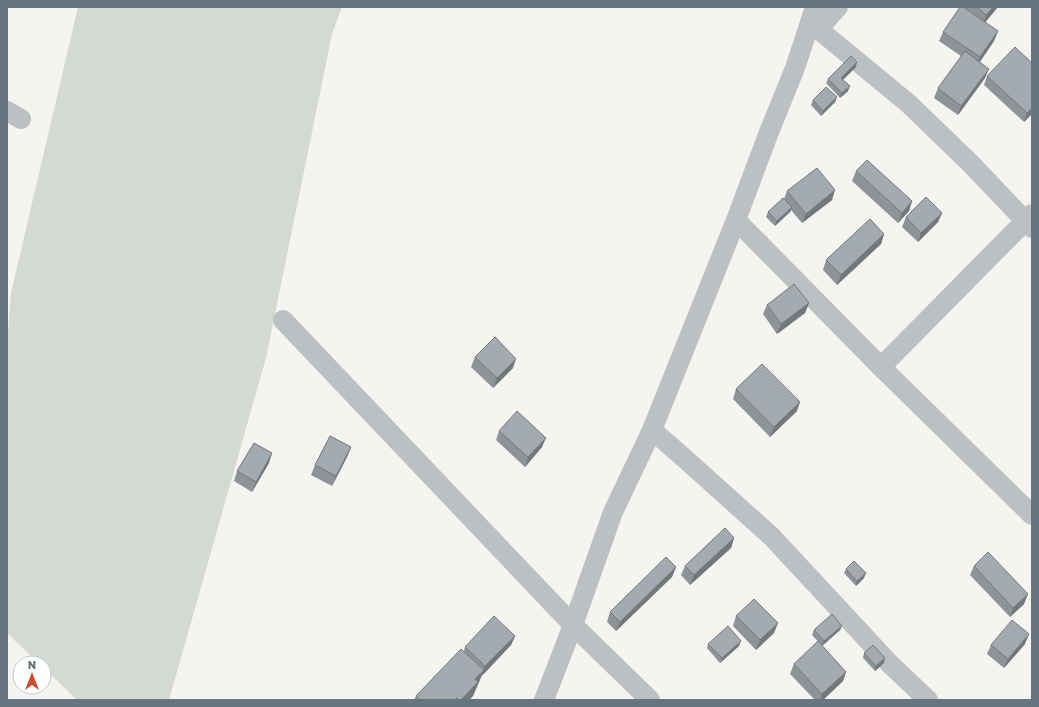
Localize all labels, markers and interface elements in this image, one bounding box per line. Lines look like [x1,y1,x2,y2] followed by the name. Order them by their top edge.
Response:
[12,655,52,695] north arrow
[28,658,36,671] text: N

